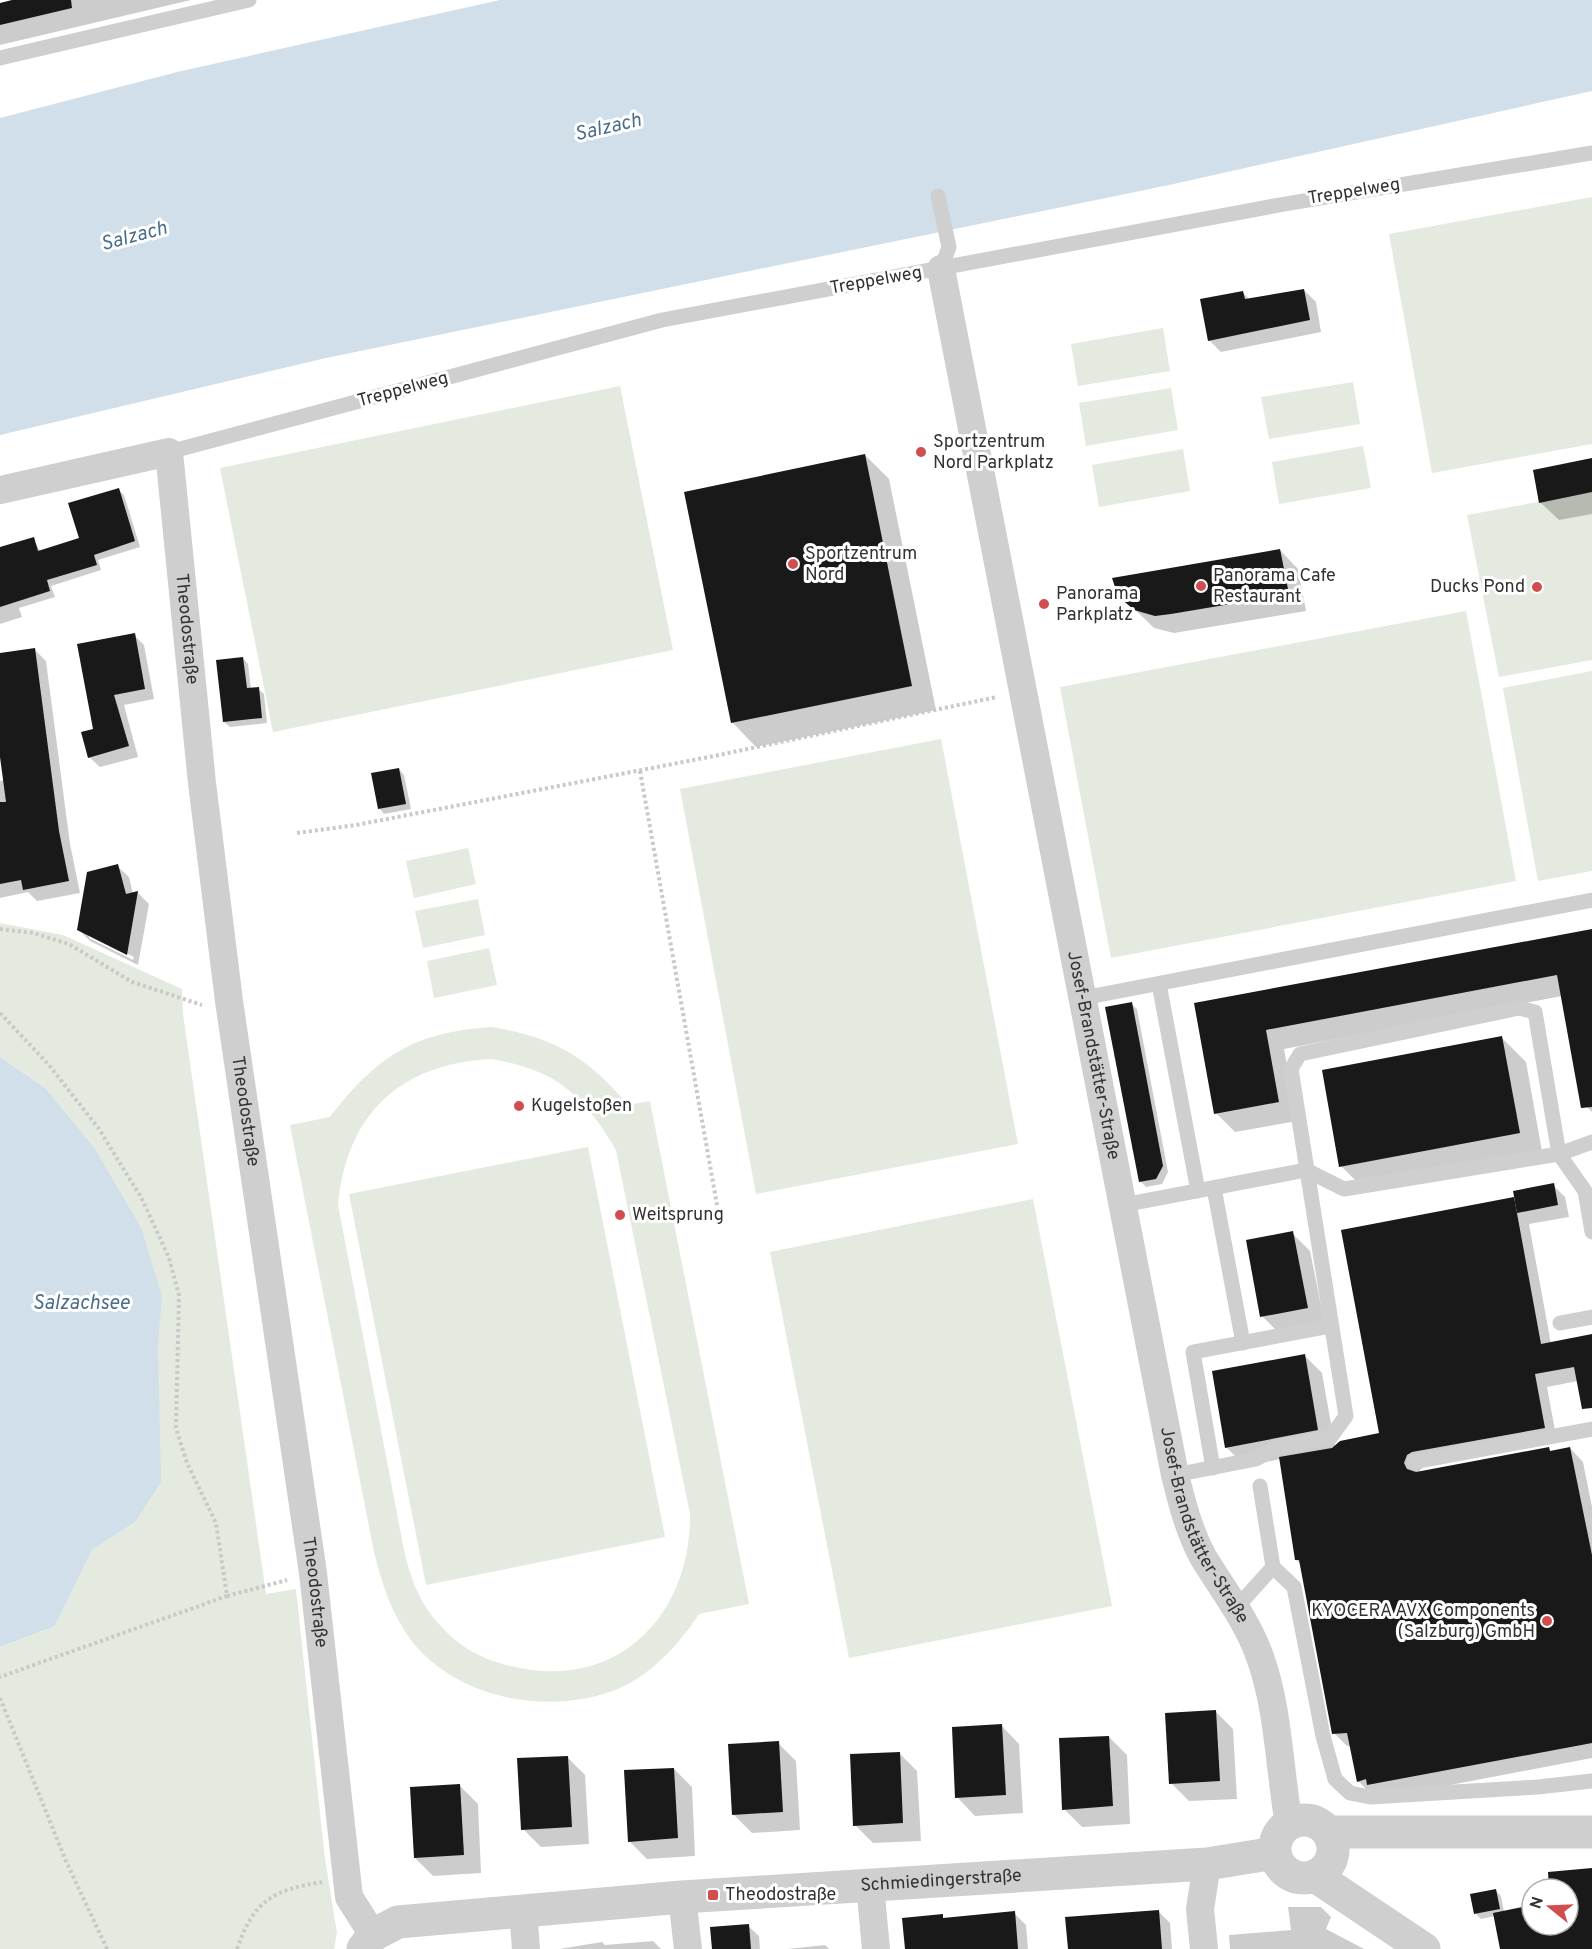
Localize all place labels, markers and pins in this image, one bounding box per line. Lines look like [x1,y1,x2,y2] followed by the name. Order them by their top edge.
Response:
[933,431,1054,475] place label: Sportzentrum Nord Parkplatz
[914,445,928,459] marker: Sportzentrum Nord Parkplatz
[805,543,917,587] place label: Sportzentrum Nord
[786,557,800,571] marker: Sportzentrum Nord
[1213,565,1336,609] place label: Panorama Cafe Restaurant
[1430,576,1525,599] place label: Ducks Pond
[1194,579,1208,593] marker: Panorama Cafe Restaurant
[1530,580,1544,594] marker: Ducks Pond
[1056,583,1138,627] place label: Panorama Parkplatz
[1037,597,1051,611] marker: Panorama Parkplatz
[531,1095,632,1118] place label: Kugelstoßen
[512,1099,526,1113] marker: Kugelstoßen
[632,1204,724,1227] place label: Weitsprung
[613,1208,627,1222] marker: Weitsprung
[1311,1600,1535,1644] place label: KYOCERA AVX Components (Salzburg) GmbH
[1540,1614,1554,1628] marker: KYOCERA AVX Components (Salzburg) GmbH
[725,1884,836,1907] place label: Theodostraße
[706,1888,720,1902] marker: Theodostraße

